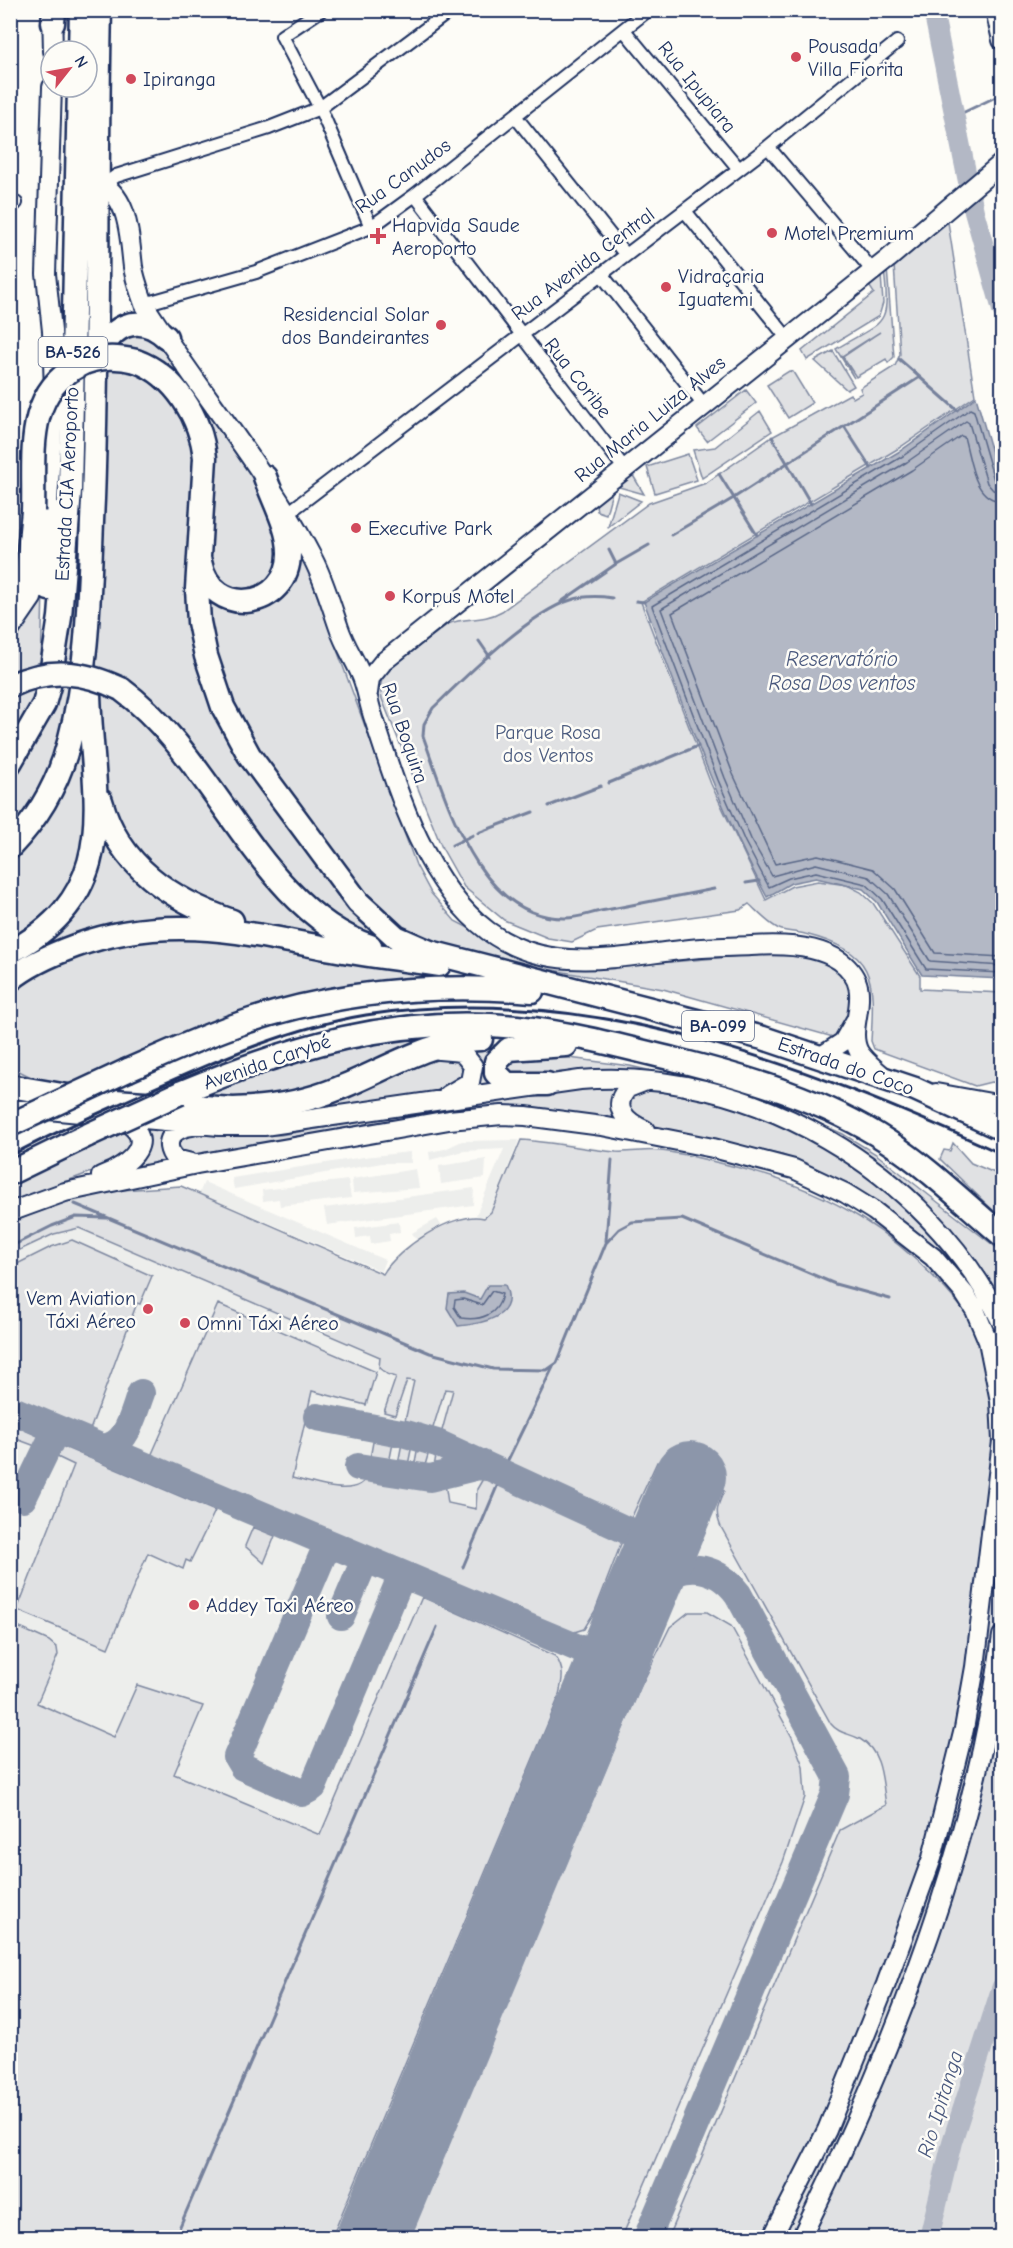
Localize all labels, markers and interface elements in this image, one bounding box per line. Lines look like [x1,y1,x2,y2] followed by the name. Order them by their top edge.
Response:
[808,35,904,81] place label: Pousada Villa Fiorita
[653,37,741,137] street label: Rua Ipupiara
[39,39,99,99] north arrow
[789,50,803,64] marker: Pousada Villa Fiorita
[71,53,91,71] text: N
[143,68,216,91] place label: Ipiranga
[124,72,138,86] marker: Ipiranga
[351,134,455,218] street label: Rua Canudos
[507,203,659,325] street label: Rua Avenida Central
[392,214,520,260] place label: Hapvida Saude Aeroporto
[784,222,914,245] place label: Motel Premium
[765,226,779,240] marker: Motel Premium
[369,227,387,245] marker: Hapvida Saude Aeroporto
[678,265,765,311] place label: Vidraçaria Iguatemi
[659,280,673,294] marker: Vidraçaria Iguatemi
[282,303,429,349] place label: Residencial Solar dos Bandeirantes
[434,318,448,332] marker: Residencial Solar dos Bandeirantes
[540,333,616,423] street label: Rua Coribe
[38,337,107,367] road number: BA-526
[570,351,730,487] street label: Rua Maria Luiza Alves
[50,386,84,582] street label: Estrada CIA Aeroporto
[368,517,493,540] place label: Executive Park
[349,521,363,535] marker: Executive Park
[402,585,514,608] place label: Korpus Motel
[383,589,397,603] marker: Korpus Motel
[768,647,916,695] water label: Reservatório Rosa Dos ventos
[377,680,433,786] street label: Rua Boquira
[495,721,601,767] park label: Parque Rosa dos Ventos
[682,1011,754,1041] road number: BA-099
[200,1029,334,1095] street label: Avenida Carybé
[775,1032,917,1100] street label: Estrada do Coco
[27,1287,136,1333] place label: Vem Aviation Táxi Aéreo
[141,1302,155,1316] marker: Vem Aviation Táxi Aéreo
[197,1312,339,1335] place label: Omni Táxi Aéreo
[178,1316,192,1330] marker: Omni Táxi Aéreo
[206,1594,354,1617] place label: Addey Taxi Aéreo
[187,1598,201,1612] marker: Addey Taxi Aéreo
[912,2048,968,2160] water label: Rio Ipitanga

